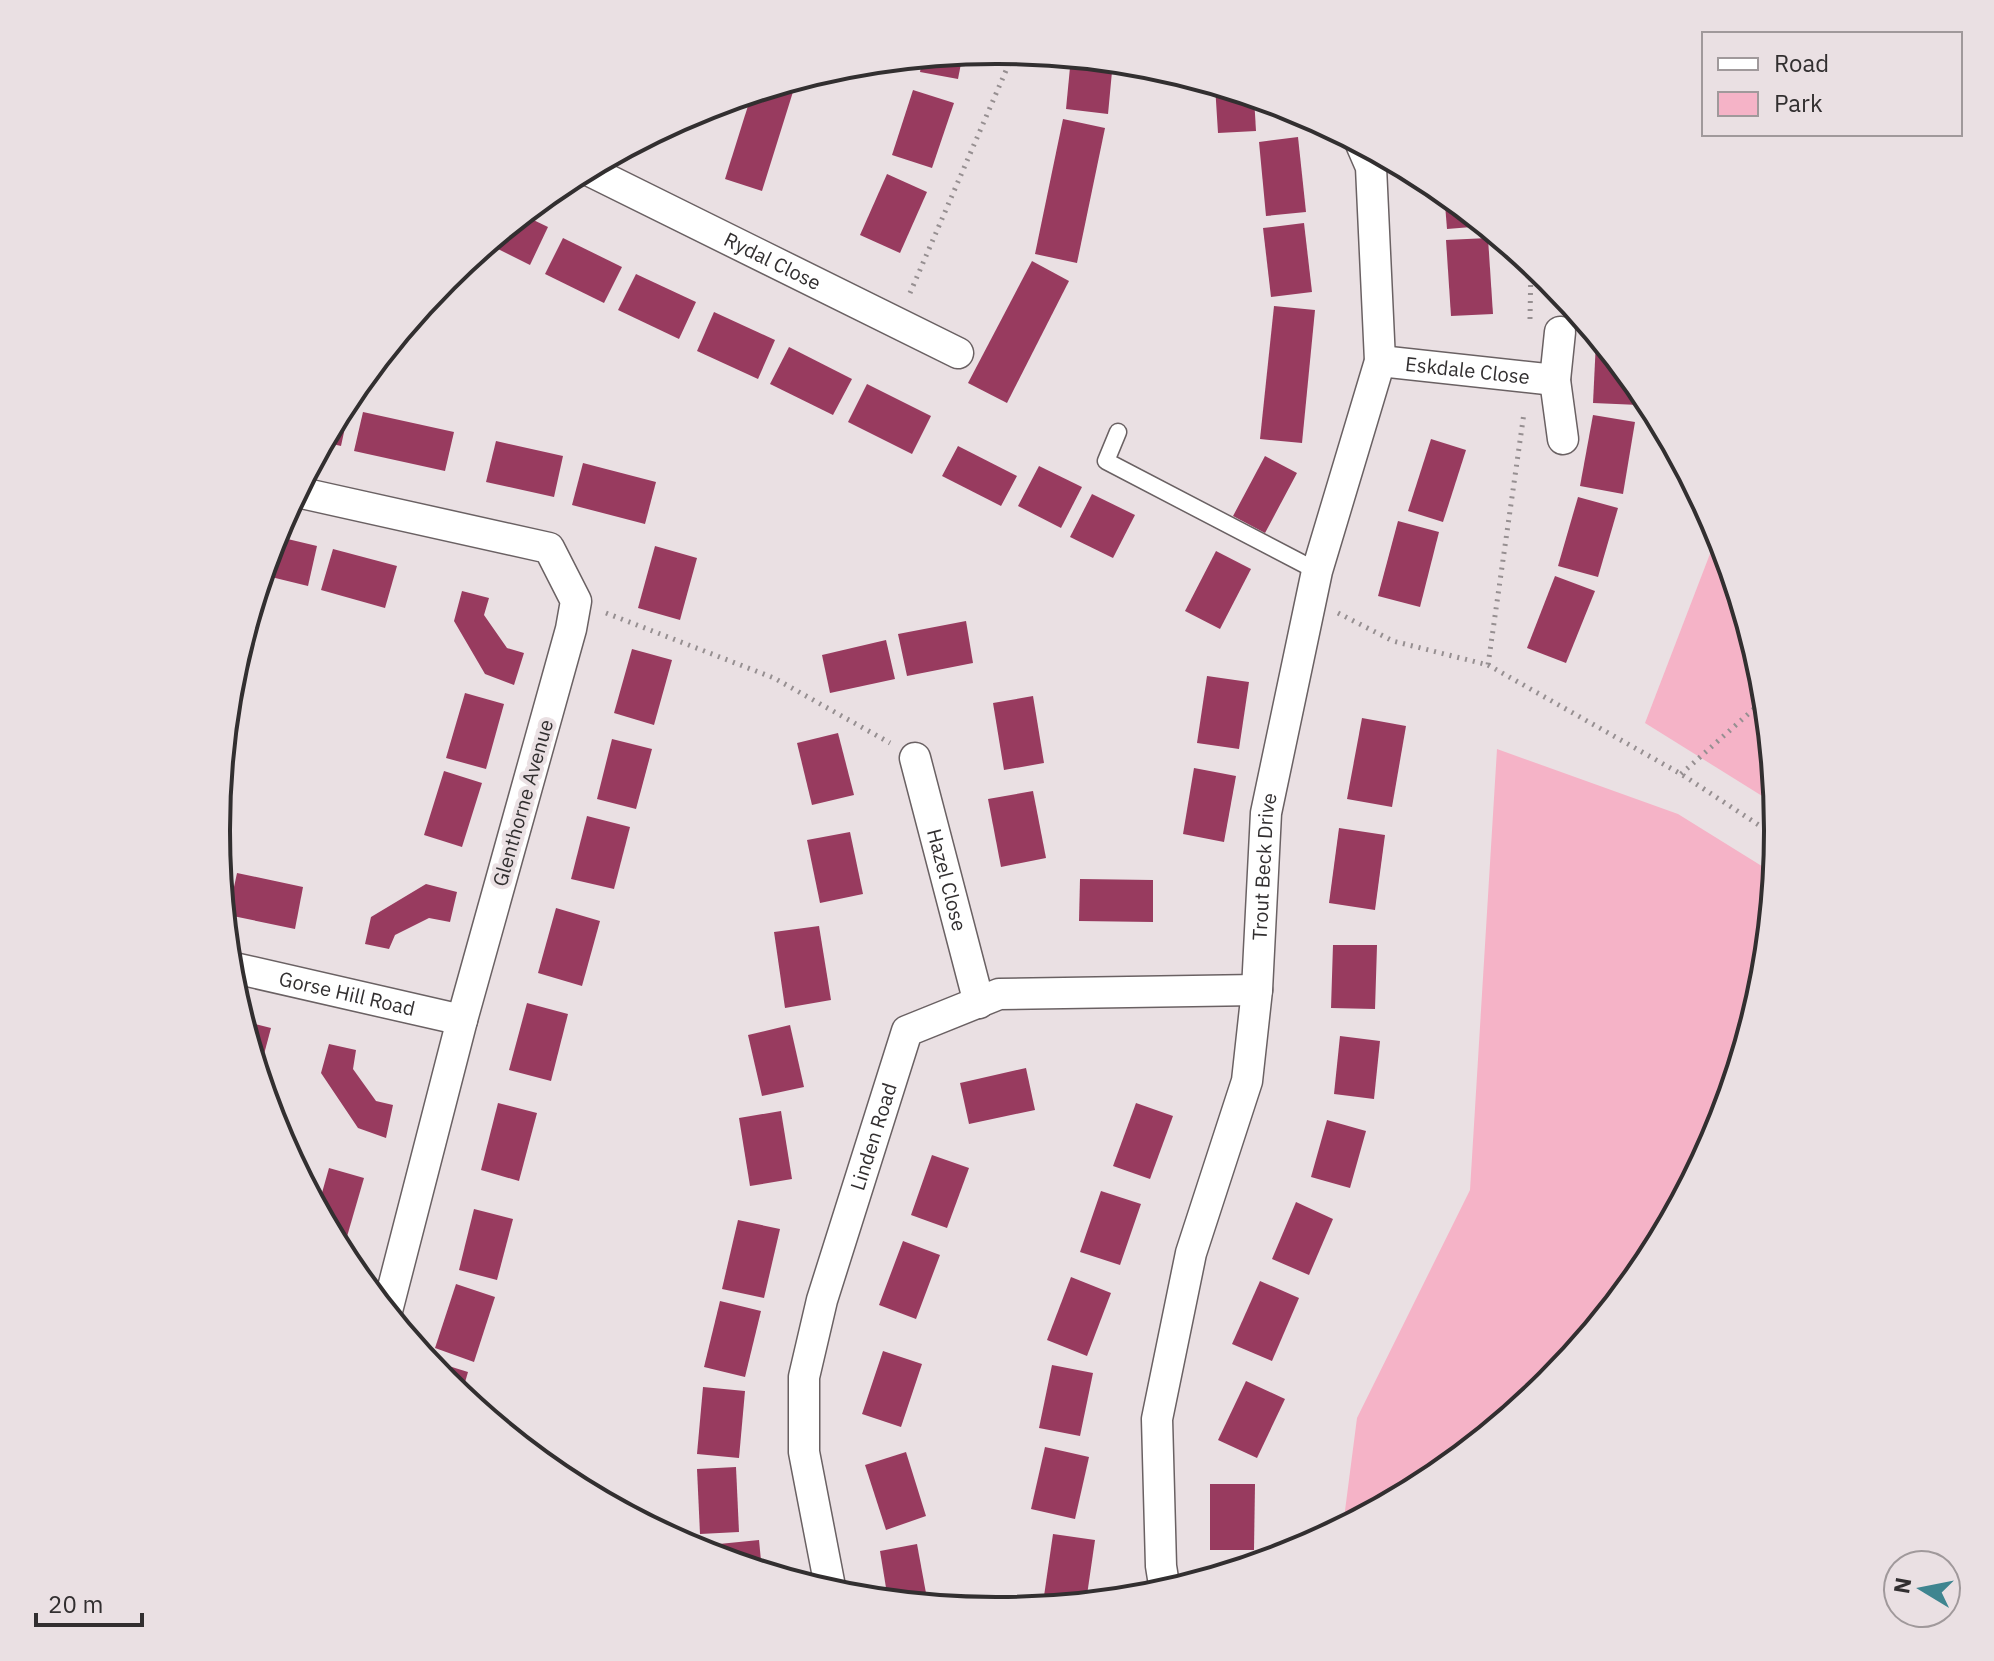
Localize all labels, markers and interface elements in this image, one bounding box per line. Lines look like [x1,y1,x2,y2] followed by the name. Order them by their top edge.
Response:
[1702,32,1962,136] legend
[1774,47,1829,79] text: Road
[1774,87,1823,119] text: Park
[720,225,826,296] street label: Rydal Close
[1404,350,1531,390] street label: Eskdale Close
[486,716,559,889] street label: Glenthorne Avenue
[1246,790,1283,941] street label: Trout Beck Drive
[921,826,974,934] street label: Hazel Close
[277,965,418,1022] street label: Gorse Hill Road
[844,1079,903,1194] street label: Linden Road
[1882,1549,1962,1629] north arrow
[1886,1575,1917,1596] text: N
[36,1577,142,1627] scale bar
[48,1588,103,1620] text: 20 m

